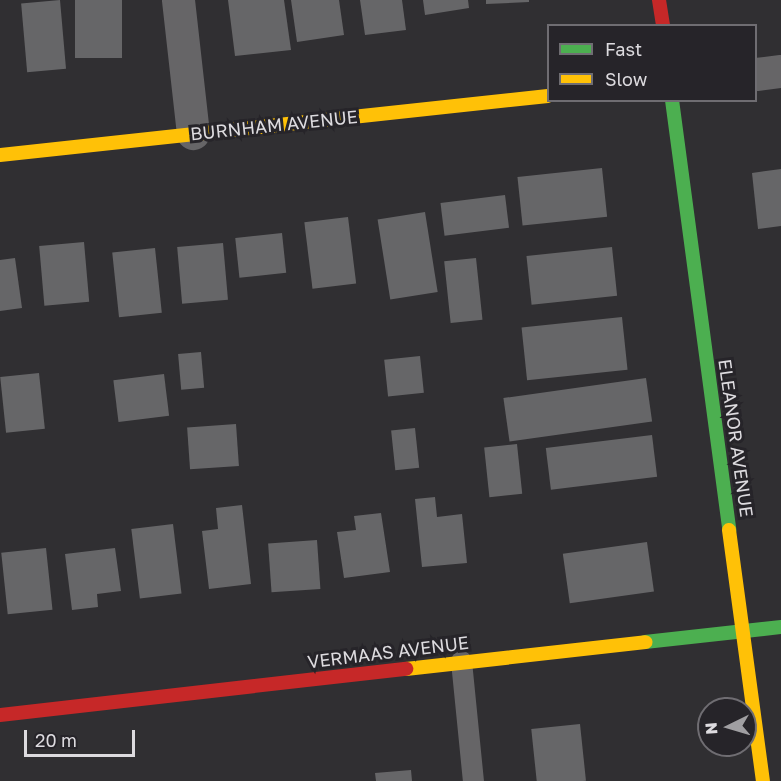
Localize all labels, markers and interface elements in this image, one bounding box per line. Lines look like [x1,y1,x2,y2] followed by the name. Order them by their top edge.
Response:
[547,24,757,102] legend
[605,38,642,60] text: Fast
[605,68,647,90] text: Slow
[189,105,359,145] street label: BURNHAM AVENUE
[714,358,758,518] street label: ELEANOR AVENUE
[306,631,470,673] street label: VERMAAS AVENUE
[697,697,757,757] north arrow
[27,718,138,756] scale bar
[701,721,722,735] text: N
[35,729,77,751] text: 20 m

